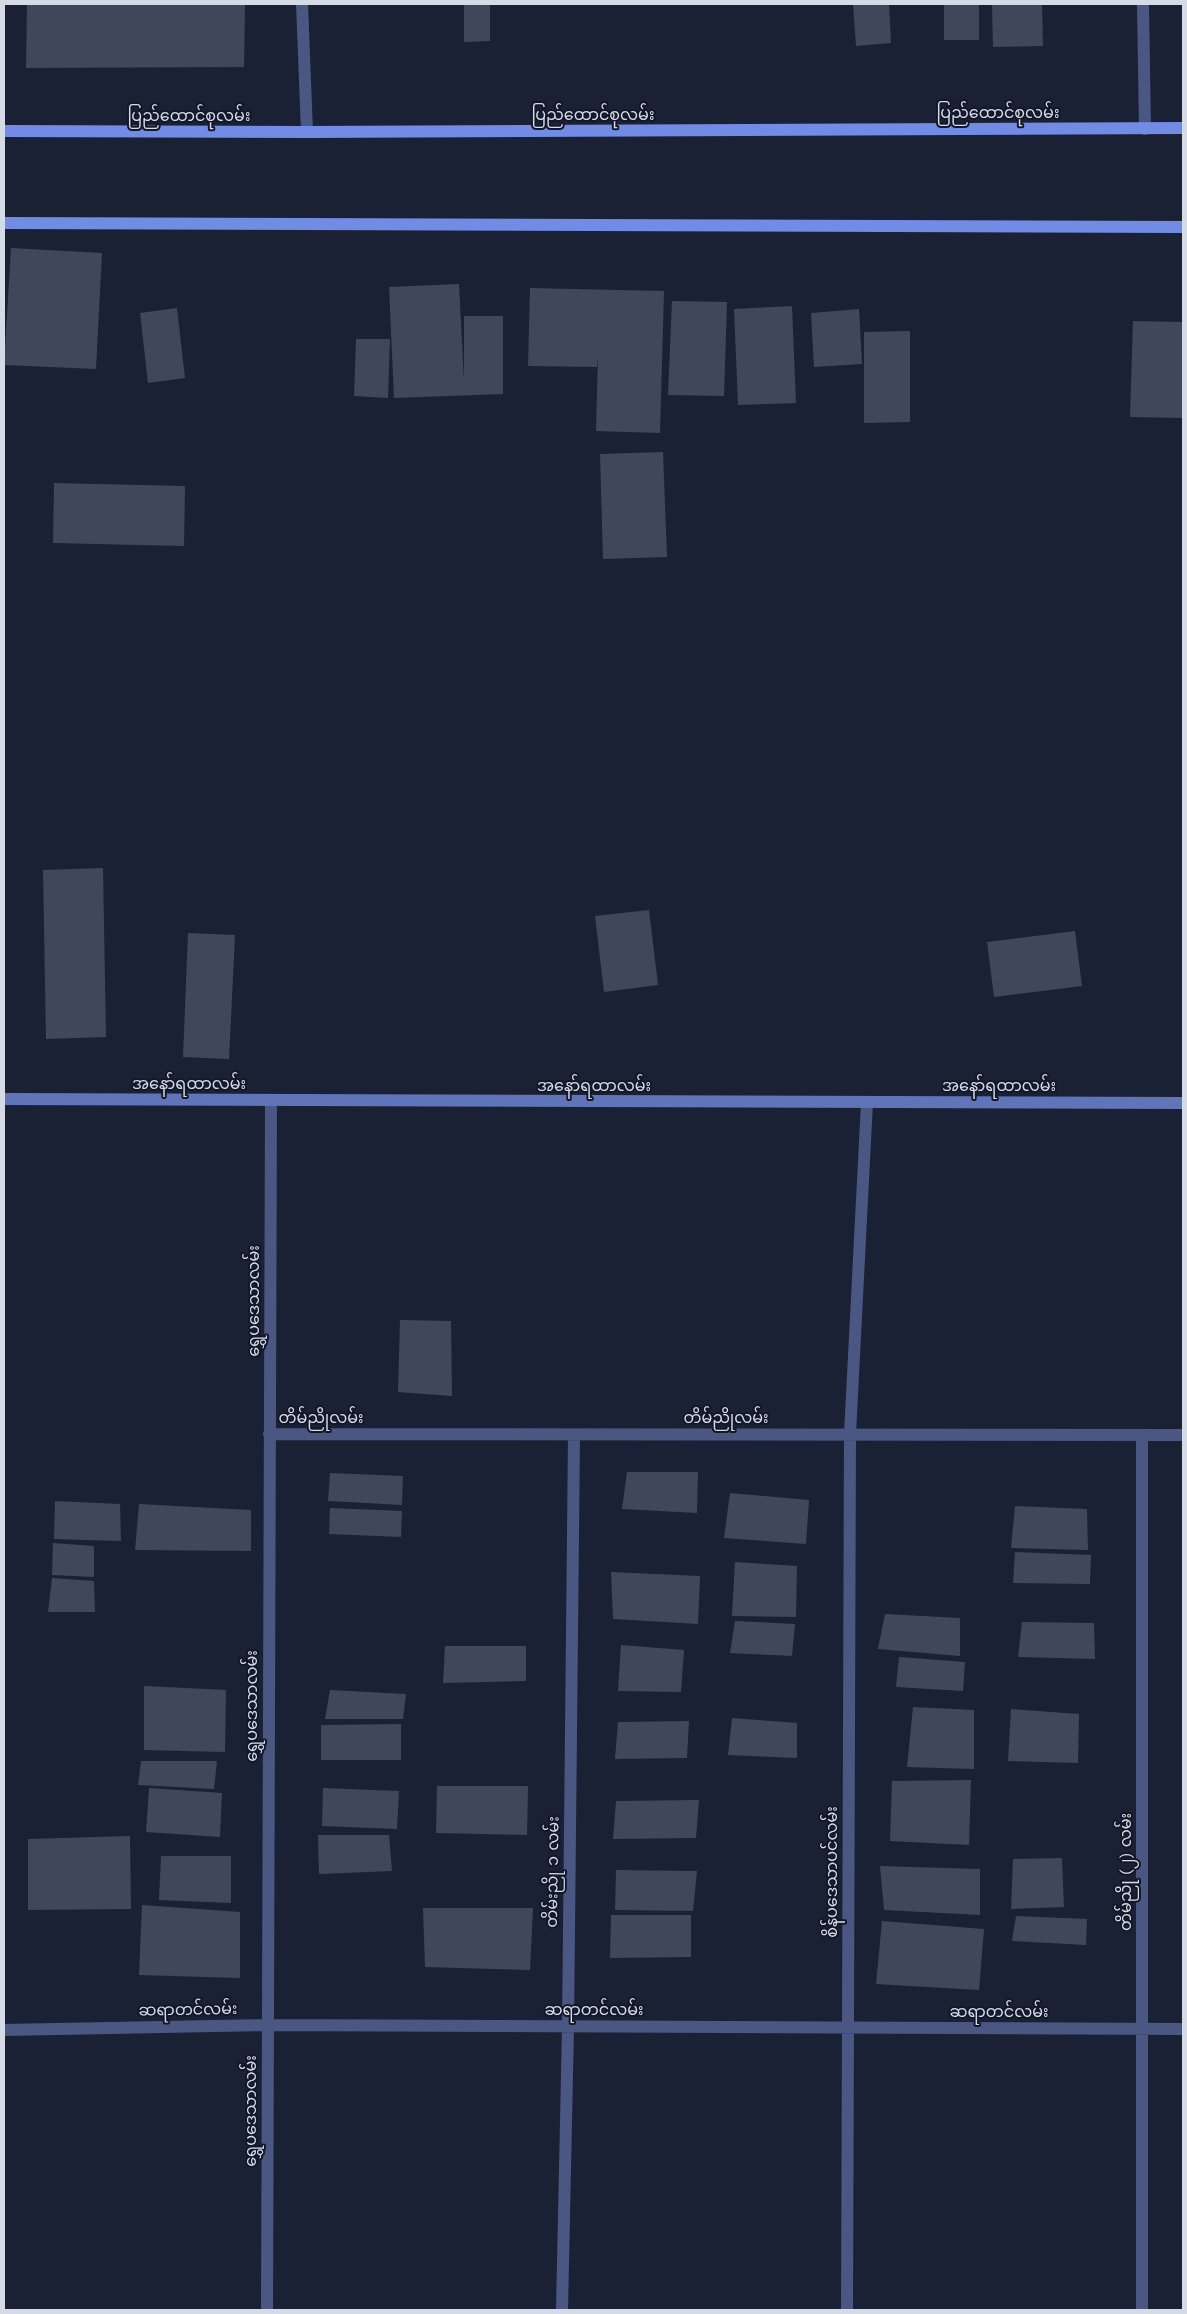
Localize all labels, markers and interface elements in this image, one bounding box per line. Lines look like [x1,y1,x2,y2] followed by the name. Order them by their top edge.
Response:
[937,103,1059,123] street label: ပြည်ထောင်စုလမ်း
[532,105,654,125] street label: ပြည်ထောင်စုလမ်း
[128,106,250,126] street label: ပြည်ထောင်စုလမ်း
[132,1074,246,1094] street label: အနော်ရထာလမ်း
[537,1076,651,1096] street label: အနော်ရထာလမ်း
[942,1076,1056,1096] street label: အနော်ရထာလမ်း
[244,1245,264,1357] street label: ရွှေပဒေသာလမ်း
[278,1408,364,1428] street label: တိမ်ညိုလမ်း
[683,1408,769,1428] street label: တိမ်ညိုလမ်း
[242,1650,262,1762] street label: ရွှေပဒေသာလမ်း
[822,1806,842,1938] street label: စိန်ပဒေသာပင်လမ်း
[1116,1813,1136,1931] street label: တိမ်ညို (၂) လမ်း
[542,1816,564,1928] street label: တိမ်းညို ၁ လမ်း
[138,2000,238,2020] street label: ဆရာတင်လမ်း
[544,2000,644,2020] street label: ဆရာတင်လမ်း
[949,2002,1049,2022] street label: ဆရာတင်လမ်း
[241,2055,261,2167] street label: ရွှေပဒေသာလမ်း

